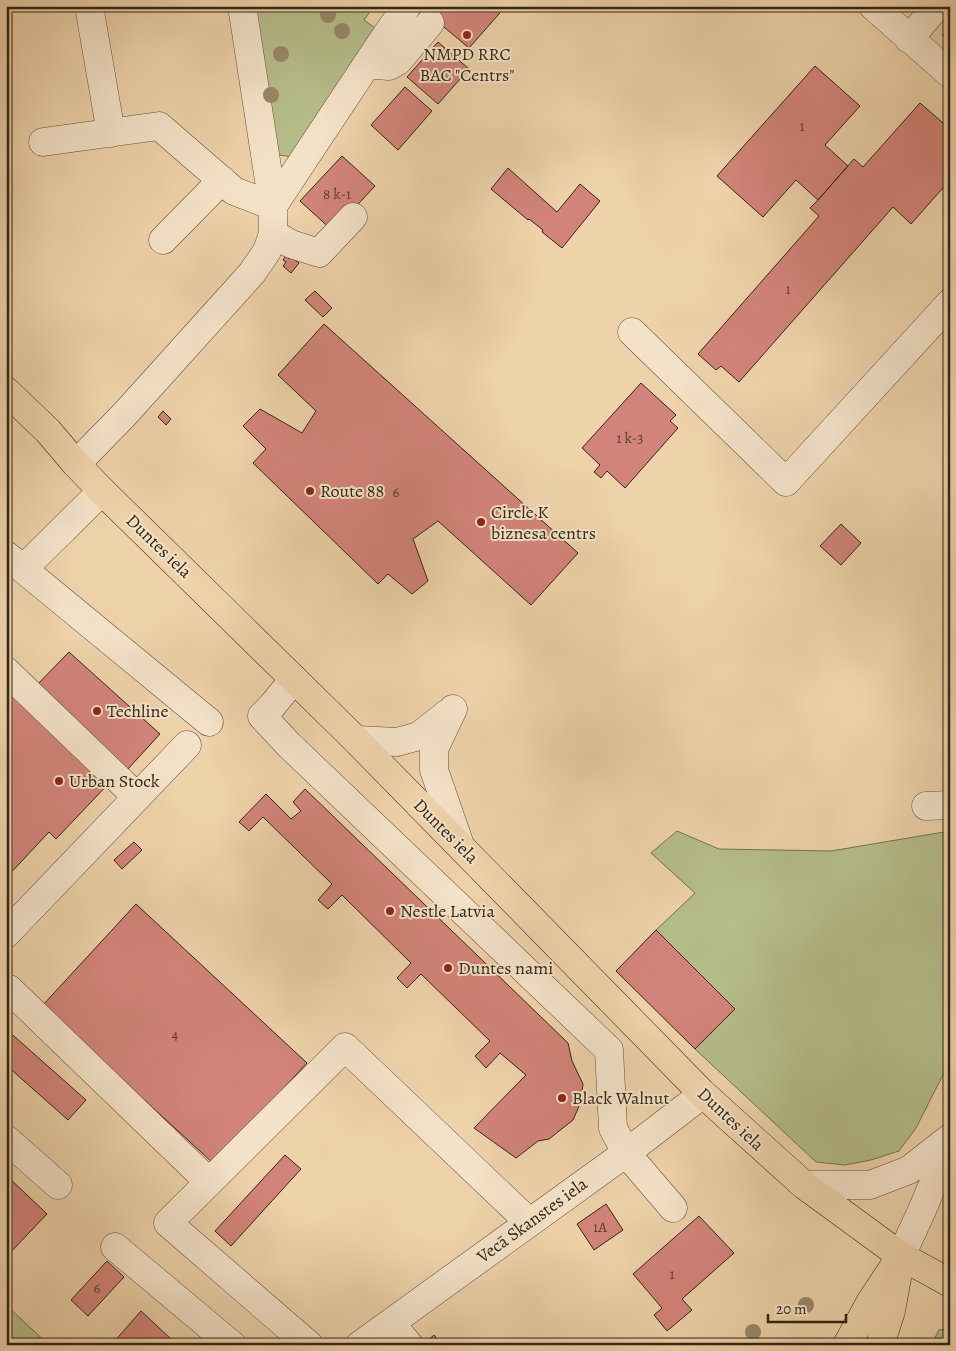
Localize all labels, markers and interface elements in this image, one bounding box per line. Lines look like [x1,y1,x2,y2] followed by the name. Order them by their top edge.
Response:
[461,29,473,41] marker: NMPD RRC BAC "Centrs"
[419,42,515,87] place label: NMPD RRC BAC "Centrs"
[799,116,805,136] house number: 1
[323,184,351,204] house number: 8 k-1
[785,279,791,299] house number: 1
[616,428,644,448] house number: 1 k-3
[320,479,384,503] place label: Route 88
[393,482,400,502] house number: 6
[304,485,316,497] marker: Route 88
[491,500,596,545] place label: Circle K biznesa centrs
[121,509,198,584] street label: Duntes iela
[475,516,487,528] marker: Circle K biznesa centrs
[107,699,168,723] place label: Techline
[91,705,103,717] marker: Techline
[69,769,160,793] place label: Urban Stock
[53,775,65,787] marker: Urban Stock
[408,793,484,869] street label: Duntes iela
[400,899,495,923] place label: Nestle Latvia
[384,905,396,917] marker: Nestle Latvia
[458,956,553,980] place label: Duntes nami
[442,962,454,974] marker: Duntes nami
[172,1024,179,1044] house number: 4
[692,1082,770,1156] street label: Duntes iela
[572,1086,669,1110] place label: Black Walnut
[556,1092,568,1104] marker: Black Walnut
[471,1171,593,1269] street label: Vecā Skanstes iela
[593,1217,607,1237] house number: 1A
[669,1264,675,1284] house number: 1
[94,1278,101,1298] house number: 6
[768,1291,846,1323] scale bar
[776,1299,807,1319] text: 20 m

